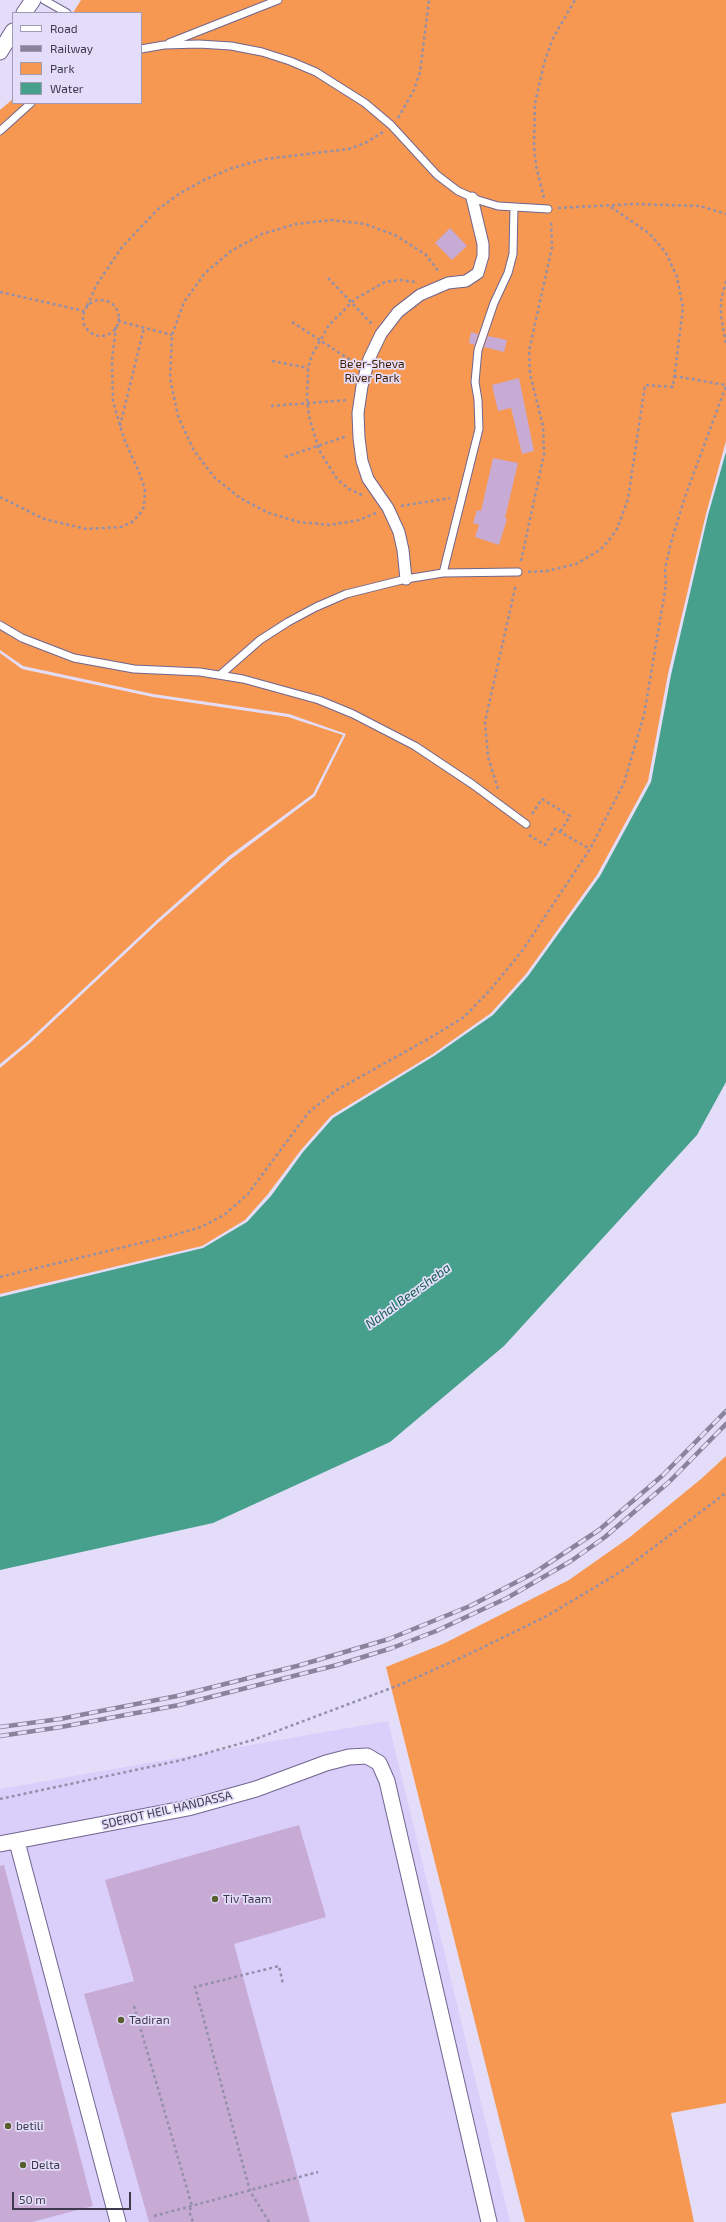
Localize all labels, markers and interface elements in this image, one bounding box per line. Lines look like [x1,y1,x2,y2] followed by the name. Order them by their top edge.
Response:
[12,12,142,104] legend
[50,21,78,35] text: Road
[50,41,93,55] text: Railway
[50,61,75,75] text: Park
[50,81,84,95] text: Water
[339,357,405,385] park label: Be'er-Sheva River Park
[362,1260,454,1332] water label: Nahal Beersheba
[100,1788,234,1832] street label: SDEROT HEIL HANDASSA
[223,1892,272,1906] place label: Tiv Taam
[210,1894,220,1904] marker: Tiv Taam
[129,2013,170,2027] place label: Tadiran
[116,2015,126,2025] marker: Tadiran
[16,2119,43,2133] place label: betili
[3,2121,13,2131] marker: betili
[31,2158,60,2172] place label: Delta
[18,2160,28,2170] marker: Delta
[14,2184,133,2210] scale bar
[19,2192,46,2206] text: 50 m

